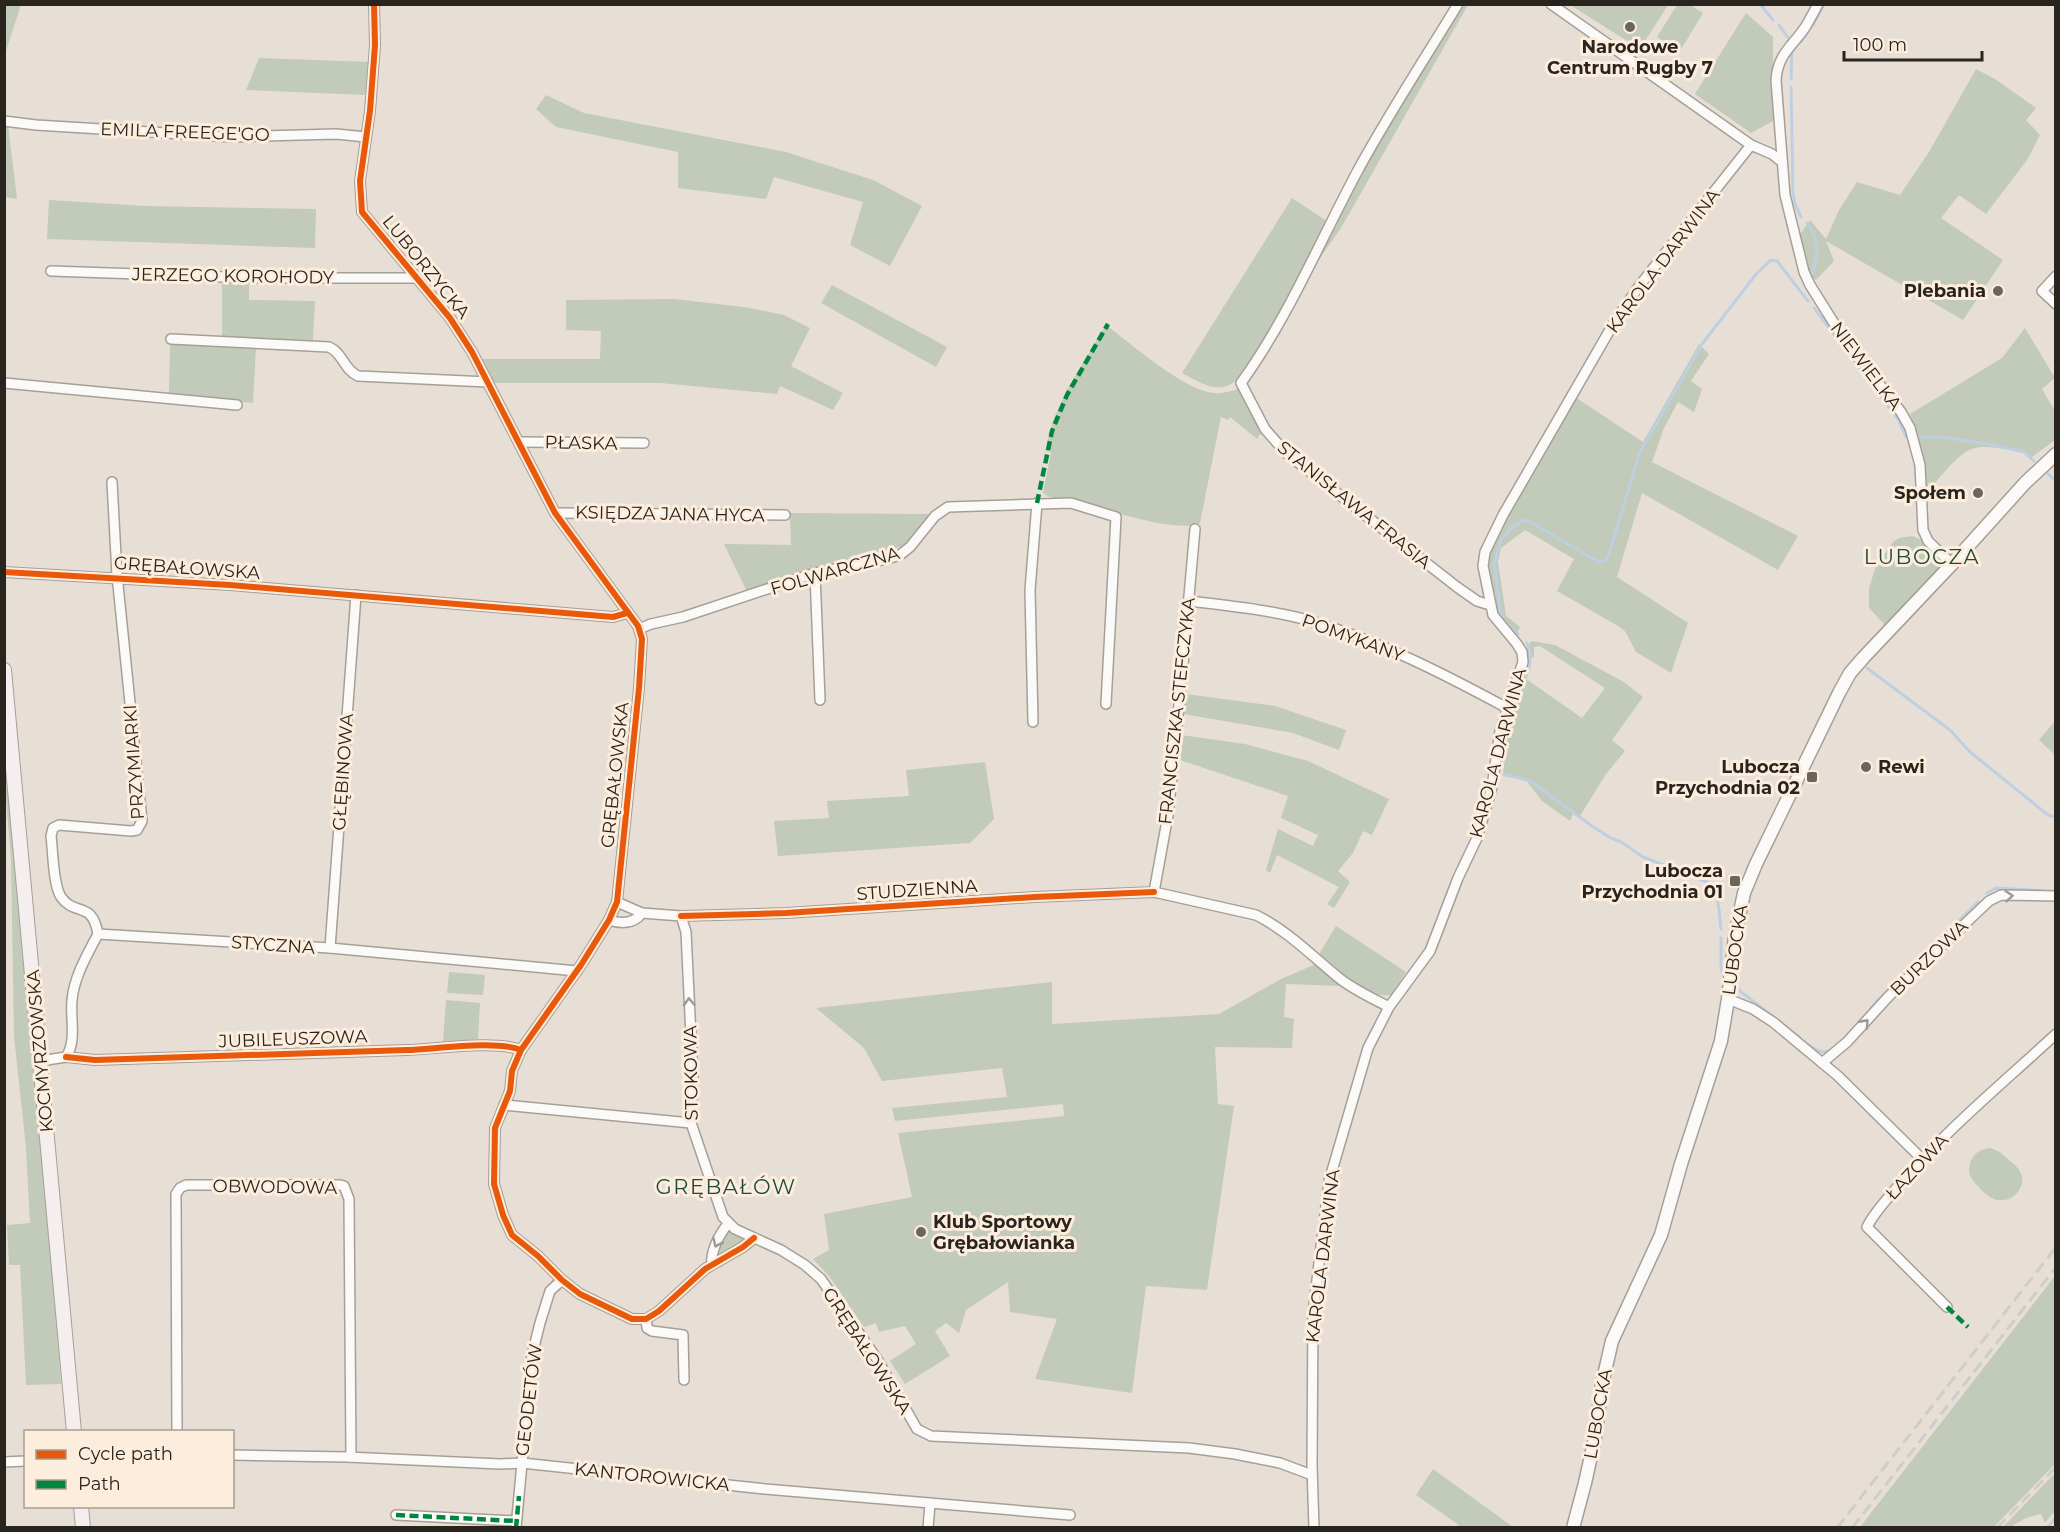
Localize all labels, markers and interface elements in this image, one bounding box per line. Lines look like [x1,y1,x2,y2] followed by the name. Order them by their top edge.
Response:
[1623,20,1637,34] marker: Narodowe Centrum Rugby 7
[1844,24,1982,62] scale bar
[1853,34,1907,56] text: 100 m
[1547,36,1713,79] place label: Narodowe Centrum Rugby 7
[100,118,270,146] street label: EMILA FREEGE'GO
[1602,184,1724,337] street label: KAROLA DARWINA
[378,211,475,323] street label: LUBORZYCKA
[131,263,335,289] street label: JERZEGO KOROHODY
[1904,280,1986,302] place label: Plebania
[1991,284,2005,298] marker: Plebania
[1826,317,1906,415] street label: NIEWIELKA
[544,431,618,455] street label: PŁASKA
[1273,436,1435,574] street label: STANISŁAWA FRASIA
[1894,482,1966,504] place label: Społem
[1971,486,1985,500] marker: Społem
[575,501,765,527] street label: KSIĘDZA JANA HYCA
[768,542,902,600] street label: FOLWARCZNA
[1864,544,1980,569] district label: LUBOCZA
[113,552,261,584] street label: GRĘBAŁOWSKA
[1154,596,1200,826] street label: FRANCISZKA STEFCZYKA
[1299,609,1408,667] street label: POMYKANY
[1465,666,1531,840] street label: KAROLA DARWINA
[596,701,634,849] street label: GRĘBAŁOWSKA
[119,704,149,820] street label: PRZYMIARKI
[328,713,358,831] street label: GŁĘBINOWA
[1655,756,1800,799] place label: Lubocza Przychodnia 02
[1878,756,1925,778] place label: Rewi
[1859,760,1873,774] marker: Rewi
[1805,770,1819,784] marker: Lubocza Przychodnia 02
[1582,860,1723,903] place label: Lubocza Przychodnia 01
[1728,874,1742,888] marker: Lubocza Przychodnia 01
[856,875,978,905] street label: STUDZIENNA
[2004,890,2013,903] one-way arrow
[1718,903,1752,997] street label: LUBOCKA
[1886,916,1972,1000] street label: BURZOWA
[230,931,316,959] street label: STYCZNA
[22,969,58,1133] street label: KOCMYRZOWSKA
[682,997,695,1006] one-way arrow
[1858,1019,1869,1030] one-way arrow
[217,1025,368,1053] street label: JUBILEUSZOWA
[679,1025,703,1121] street label: STOKOWA
[1881,1129,1953,1205] street label: ŁAZOWA
[1301,1168,1345,1344] street label: KAROLA DARWINA
[656,1174,796,1199] district label: GRĘBAŁÓW
[213,1175,338,1199] street label: OBWODOWA
[933,1211,1075,1254] place label: Klub Sportowy Grębałowianka
[914,1225,928,1239] marker: Klub Sportowy Grębałowianka
[712,1237,724,1248] one-way arrow
[818,1284,916,1419] street label: GRĘBAŁOWSKA
[511,1343,547,1457] street label: GEODETÓW
[1579,1367,1617,1461] street label: LUBOCKA
[24,1430,234,1508] legend
[78,1443,173,1465] text: Cycle path
[573,1458,731,1496] street label: KANTOROWICKA
[78,1473,121,1495] text: Path

